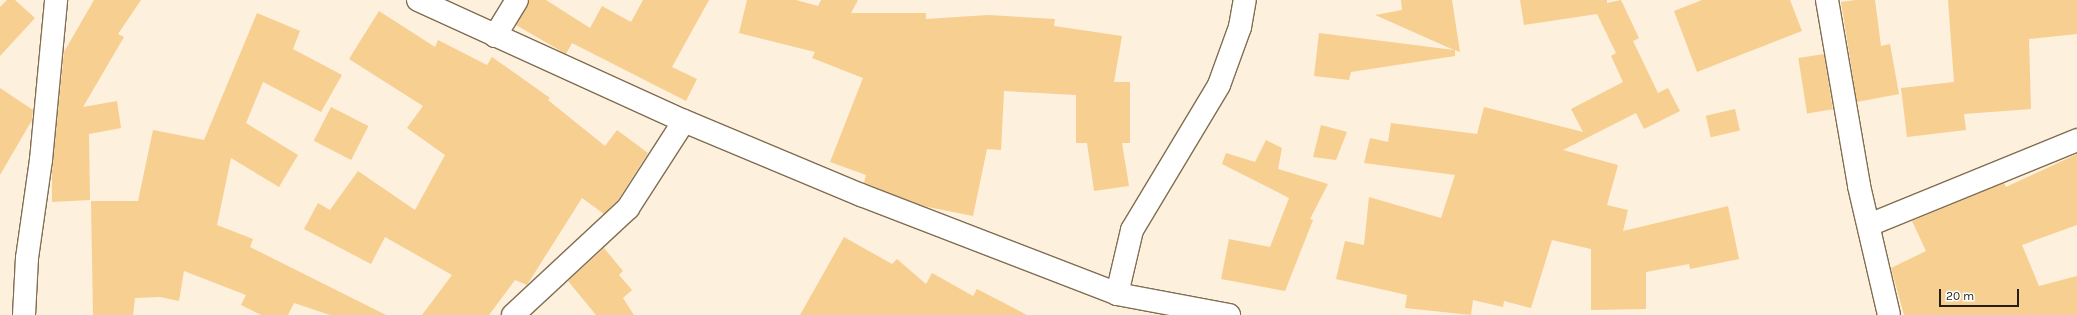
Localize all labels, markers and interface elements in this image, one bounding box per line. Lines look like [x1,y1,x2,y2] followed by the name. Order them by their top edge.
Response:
[1941,281,2021,307] scale bar
[1946,289,1974,303] text: 20 m

